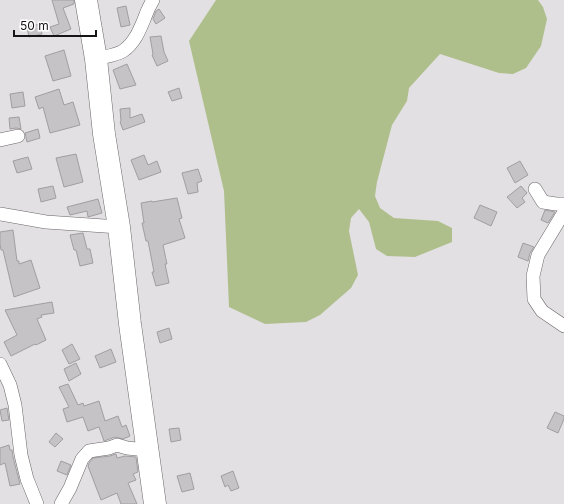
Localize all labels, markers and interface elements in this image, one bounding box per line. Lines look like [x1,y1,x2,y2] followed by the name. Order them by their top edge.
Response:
[14,12,96,38] scale bar
[20,18,49,33] text: 50 m

